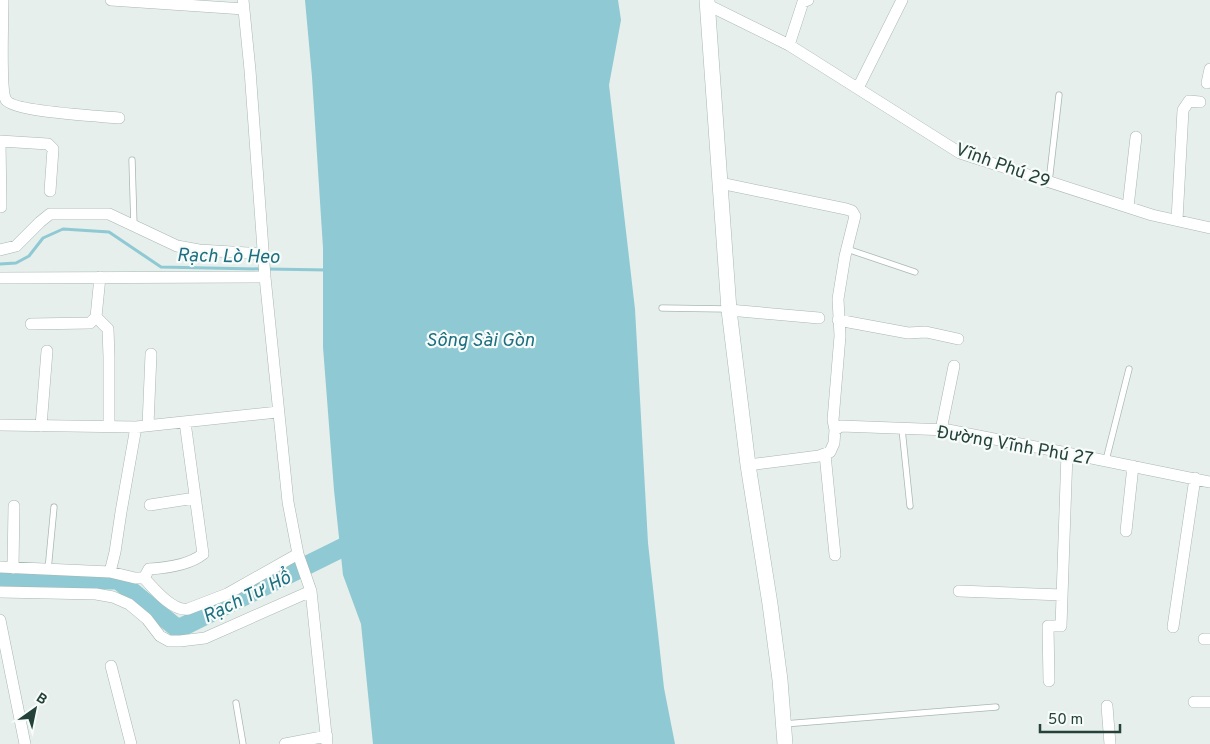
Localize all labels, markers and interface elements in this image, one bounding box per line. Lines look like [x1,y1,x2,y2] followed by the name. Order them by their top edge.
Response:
[952,139,1053,194] street label: Vĩnh Phú 29
[176,244,281,270] water label: Rạch Lò Heo
[426,329,535,353] water label: Sông Sài Gòn
[935,421,1095,472] street label: Đường Vĩnh Phú 27
[198,564,296,629] water label: Rạch Tư Hổ
[10,684,60,734] north arrow
[33,690,50,709] text: B
[1040,702,1120,734] scale bar
[1048,711,1083,730] text: 50 m

